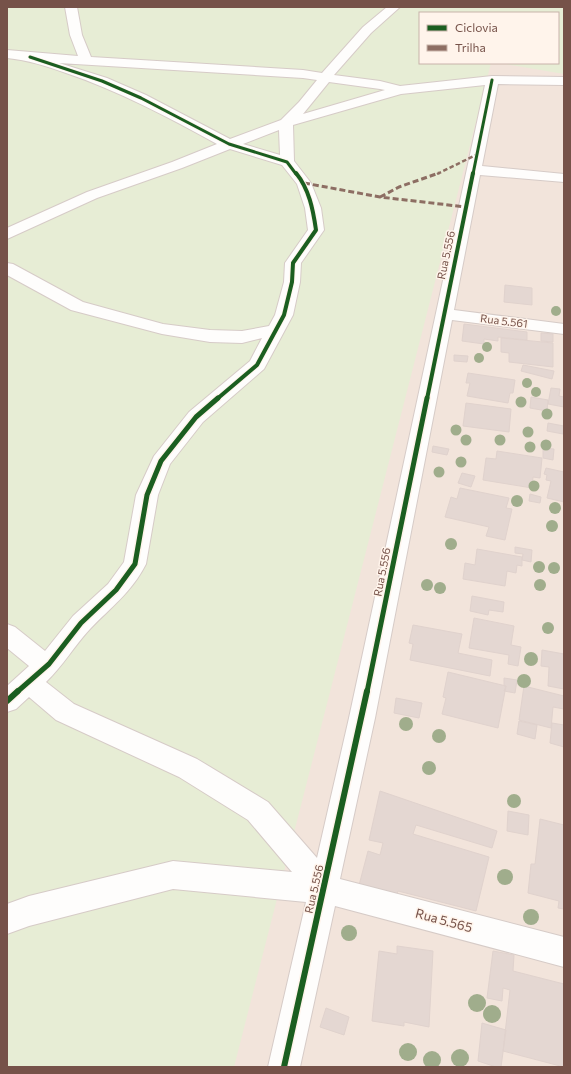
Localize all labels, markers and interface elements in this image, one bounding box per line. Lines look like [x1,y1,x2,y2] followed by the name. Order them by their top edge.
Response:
[419,12,559,64] legend
[455,20,498,34] text: Ciclovia
[455,40,486,54] text: Trilha
[434,229,457,280] street label: Rua 5.556
[480,311,529,330] street label: Rua 5.561
[370,546,393,597] street label: Rua 5.556
[302,863,325,914] street label: Rua 5.556
[414,905,474,935] street label: Rua 5.565

